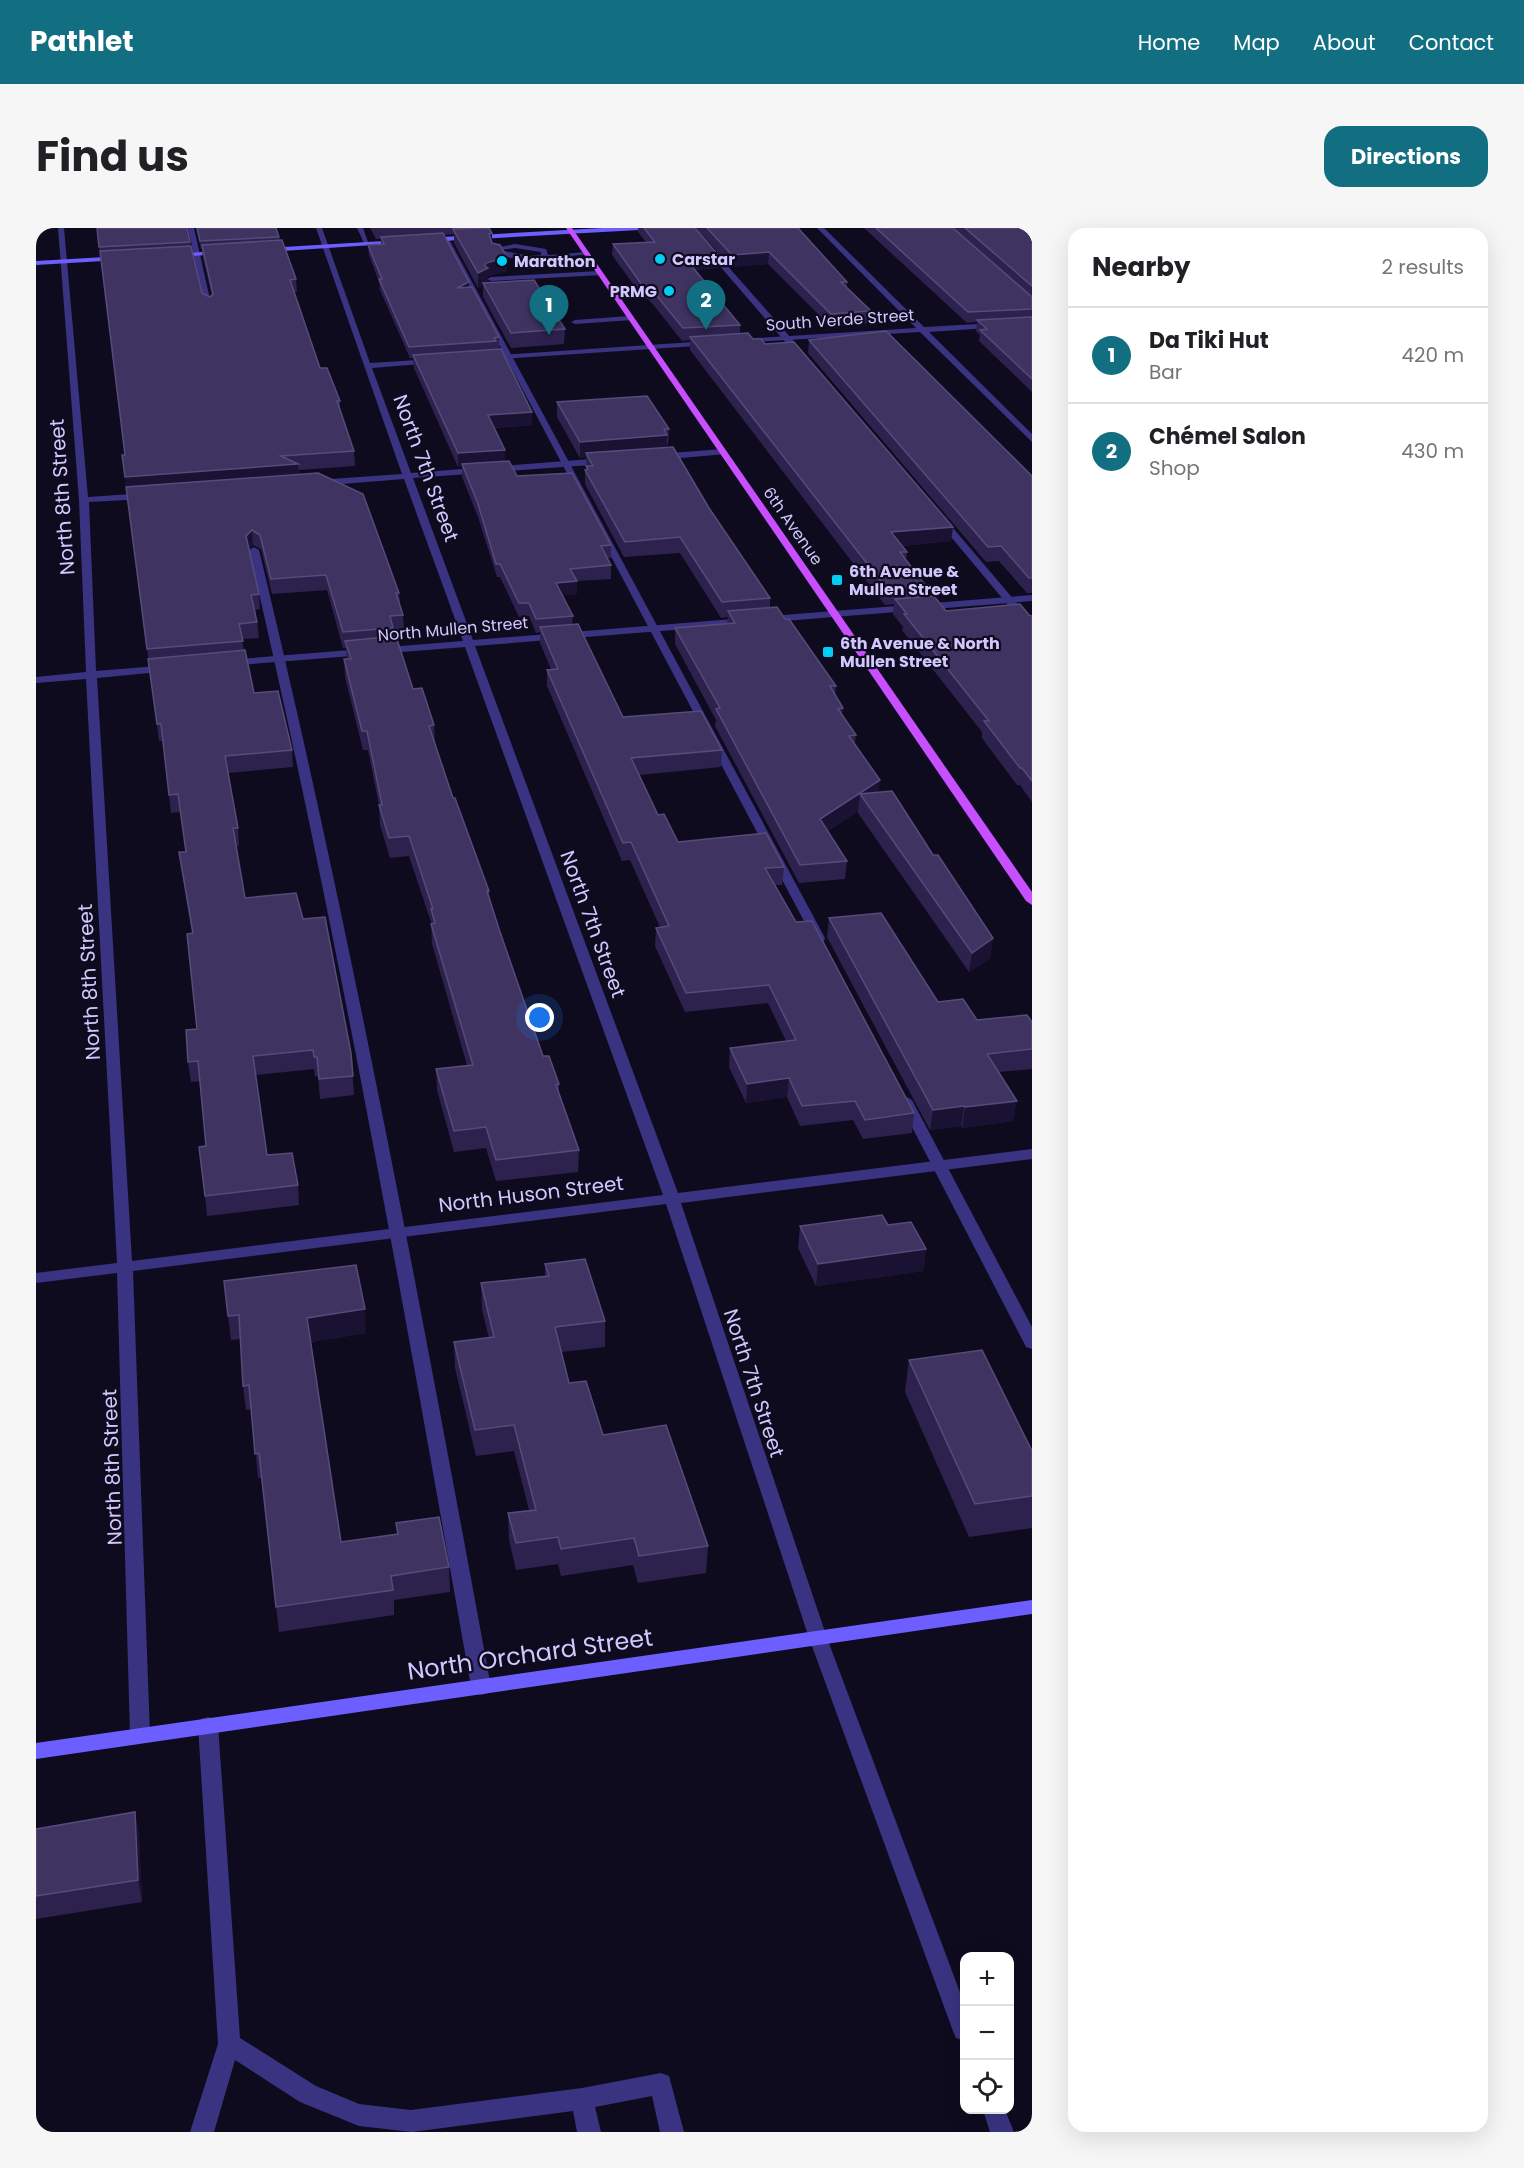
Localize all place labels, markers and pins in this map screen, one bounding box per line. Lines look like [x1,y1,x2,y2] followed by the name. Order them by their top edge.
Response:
[672,248,735,271] place label: Carstar
[514,250,596,273] place label: Marathon
[653,252,667,266] marker: Carstar
[495,254,509,268] marker: Marathon
[610,280,657,303] place label: PRMG
[686,280,726,330] pin: 2
[662,284,676,298] marker: PRMG
[530,285,568,335] pin: 1
[849,560,959,601] place label: 6th Avenue & Mullen Street
[830,573,844,587] marker: 6th Avenue & Mullen Street
[840,632,1000,673] place label: 6th Avenue & North Mullen Street
[821,645,835,659] marker: 6th Avenue & North Mullen Street

